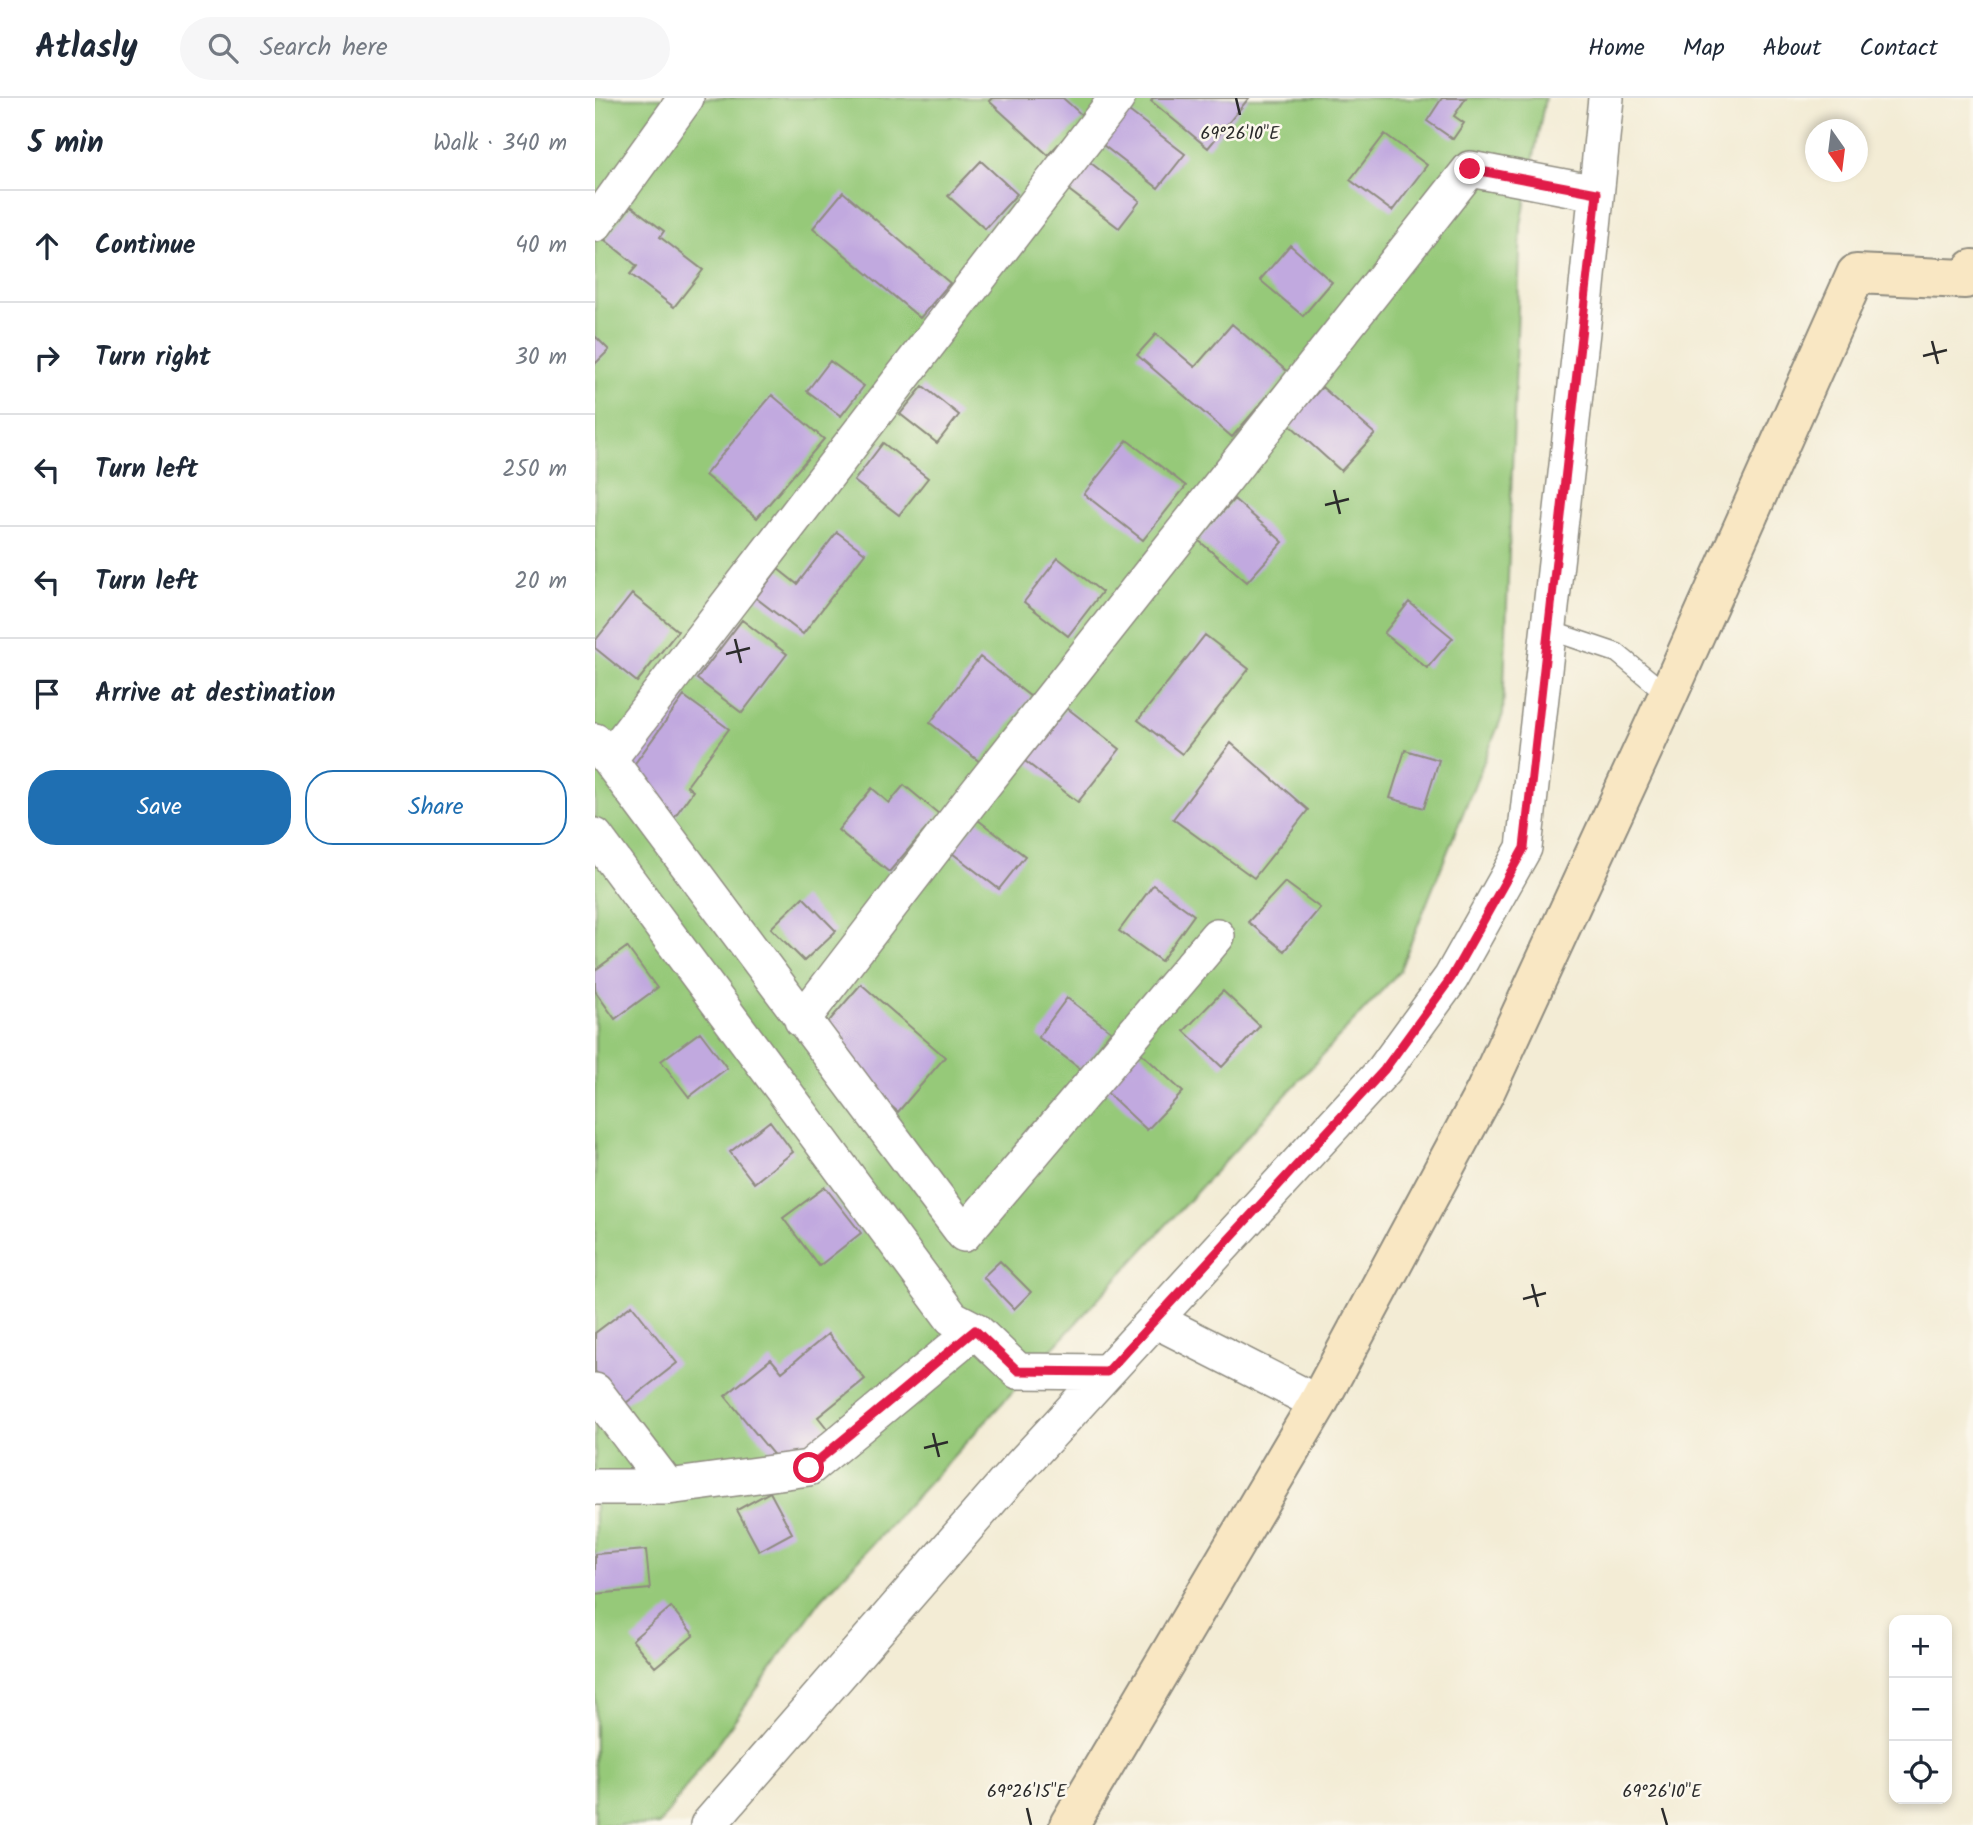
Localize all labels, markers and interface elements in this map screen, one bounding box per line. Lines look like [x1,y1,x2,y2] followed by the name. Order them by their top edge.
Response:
[180,17,670,80] search box
[35,22,138,75] text: Atlasly
[260,27,388,69] text: Search here
[204,29,242,67] icon: search
[1588,29,1645,68] text: Home
[1683,29,1725,68] text: Map
[1763,29,1821,68] text: About
[1859,29,1938,68] text: Contact
[1805,119,1868,182] north arrow
[28,120,104,168] text: 5 min
[1200,120,1280,149] text: 69°26'10"E
[433,126,567,162] text: Walk · 340 m
[1454,153,1485,184] route end
[95,225,196,267] text: Continue
[28,227,66,265] icon: ahead
[515,228,567,264] text: 40 m
[95,337,211,379] text: Turn right
[28,339,66,377] icon: right
[515,340,567,376] text: 30 m
[95,449,198,491] text: Turn left
[28,451,66,489] icon: left
[502,452,567,488] text: 250 m
[95,561,198,603] text: Turn left
[28,563,66,601] icon: left
[515,564,567,600] text: 20 m
[95,673,335,715] text: Arrive at destination
[28,675,66,713] icon: arrive
[28,770,291,845] button: Save
[305,770,567,845] button: Share
[793,1452,824,1483] route start
[1889,1615,1952,1804] map controls
[1889,1615,1952,1678] button: +
[1889,1678,1952,1741] button: −
[1889,1741,1952,1804] button: locate
[987,1778,1067,1807] text: 69°26'15"E
[1622,1778,1702,1807] text: 69°26'10"E

